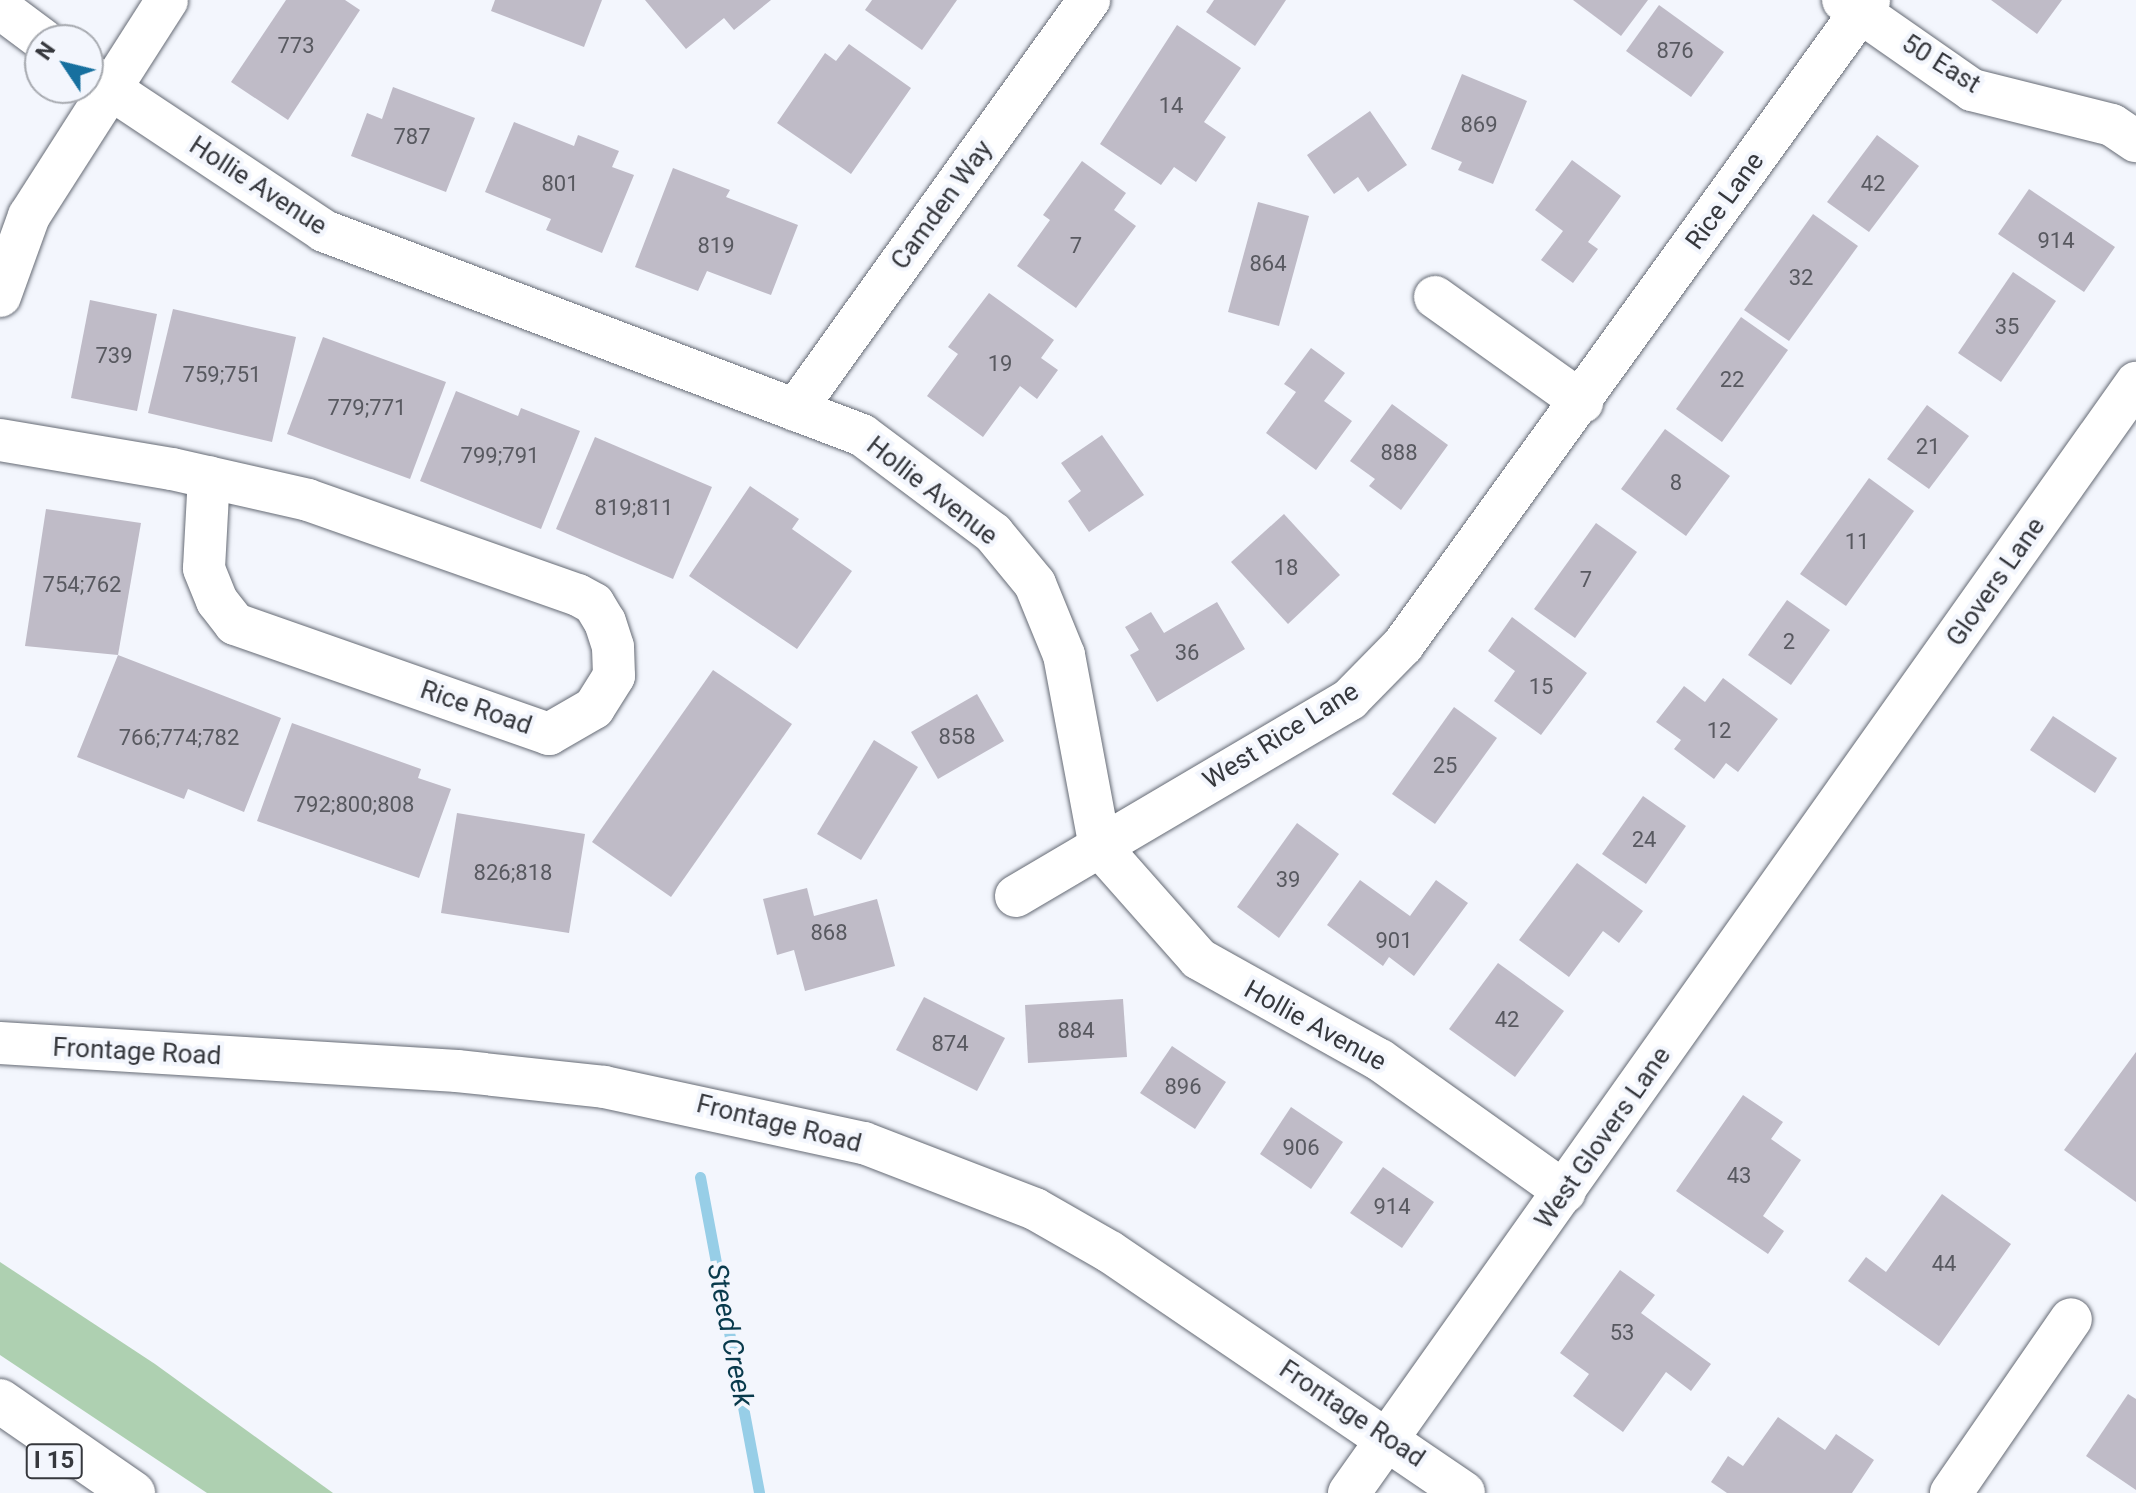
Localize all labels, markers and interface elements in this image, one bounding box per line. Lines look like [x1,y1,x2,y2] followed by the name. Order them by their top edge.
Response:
[24,24,104,104] north arrow
[1896,28,1986,100] street label: 50 East
[277,33,315,59] house number: 773
[31,38,60,65] text: N
[1656,38,1694,64] house number: 876
[1159,93,1183,119] house number: 14
[1460,112,1498,138] house number: 869
[393,124,431,150] house number: 787
[183,130,333,242] street label: Hollie Avenue
[885,134,999,276] street label: Camden Way
[1679,146,1771,256] street label: Rice Lane
[541,171,579,197] house number: 801
[1861,171,1885,197] house number: 42
[2037,228,2075,254] house number: 914
[697,233,735,259] house number: 819
[1070,233,1082,259] house number: 7
[1249,251,1287,277] house number: 864
[1789,265,1813,291] house number: 32
[1995,314,2019,340] house number: 35
[95,343,133,369] house number: 739
[988,351,1012,377] house number: 19
[183,362,261,388] house number: 759;751
[1720,367,1744,393] house number: 22
[328,395,406,421] house number: 779;771
[860,430,1004,552] street label: Hollie Avenue
[1916,434,1940,460] house number: 21
[1380,440,1418,466] house number: 888
[461,443,539,469] house number: 799;791
[1670,470,1682,496] house number: 8
[595,495,673,521] house number: 819;811
[1940,512,2052,652] street label: Glovers Lane
[1845,529,1869,555] house number: 11
[1274,555,1298,581] house number: 18
[1580,567,1592,593] house number: 7
[43,572,121,598] house number: 754;762
[1783,629,1795,655] house number: 2
[1175,640,1199,666] house number: 36
[416,674,536,742] street label: Rice Road
[1529,674,1553,700] house number: 15
[1198,676,1364,796] street label: West Rice Lane
[1707,718,1731,744] house number: 12
[938,724,976,750] house number: 858
[119,725,239,751] house number: 766;774;782
[1433,753,1457,779] house number: 25
[294,792,414,818] house number: 792;800;808
[1632,827,1656,853] house number: 24
[474,860,552,886] house number: 826;818
[1276,867,1300,893] house number: 39
[810,920,848,946] house number: 868
[1375,928,1413,954] house number: 901
[1239,974,1391,1078] street label: Hollie Avenue
[1495,1007,1519,1033] house number: 42
[1057,1018,1095,1044] house number: 884
[931,1031,969,1057] house number: 874
[52,1032,222,1072] street label: Frontage Road
[1529,1041,1677,1235] street label: West Glovers Lane
[1164,1074,1202,1100] house number: 896
[693,1088,865,1160] street label: Frontage Road
[1282,1135,1320,1161] house number: 906
[1727,1163,1751,1189] house number: 43
[1373,1194,1411,1220] house number: 914
[1932,1251,1956,1277] house number: 44
[700,1261,760,1409] water label: Steed Creek
[1610,1320,1634,1346] house number: 53
[1273,1354,1431,1474] street label: Frontage Road
[24,1441,84,1481] road number: I 15

